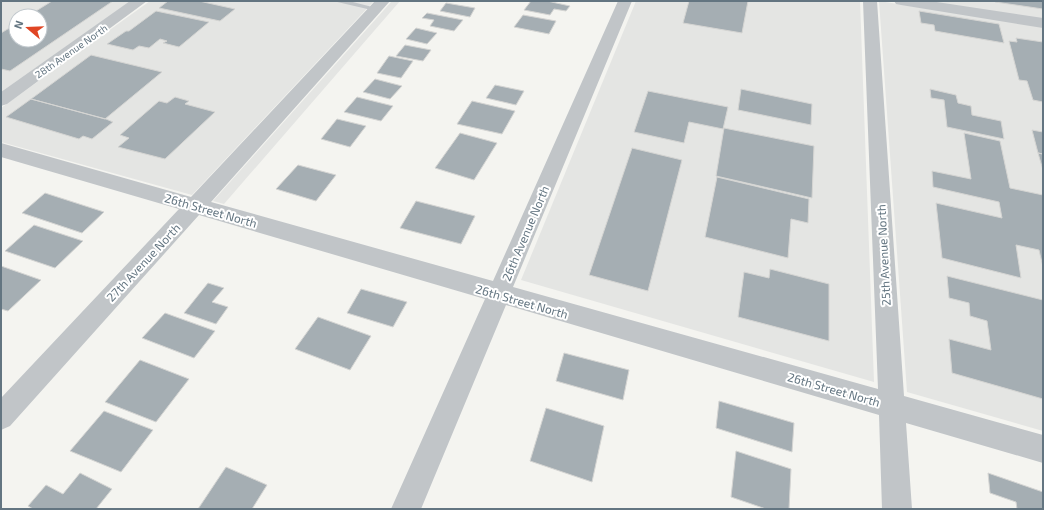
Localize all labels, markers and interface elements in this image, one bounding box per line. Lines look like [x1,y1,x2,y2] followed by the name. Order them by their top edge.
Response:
[8,8,48,48] north arrow
[11,19,26,30] text: N
[33,21,110,80] street label: 28th Avenue North
[499,183,551,283] street label: 26th Avenue North
[163,190,259,230] street label: 26th Street North
[873,204,893,306] street label: 25th Avenue North
[103,220,183,304] street label: 27th Avenue North
[474,281,570,321] street label: 26th Street North
[786,369,882,409] street label: 26th Street North

